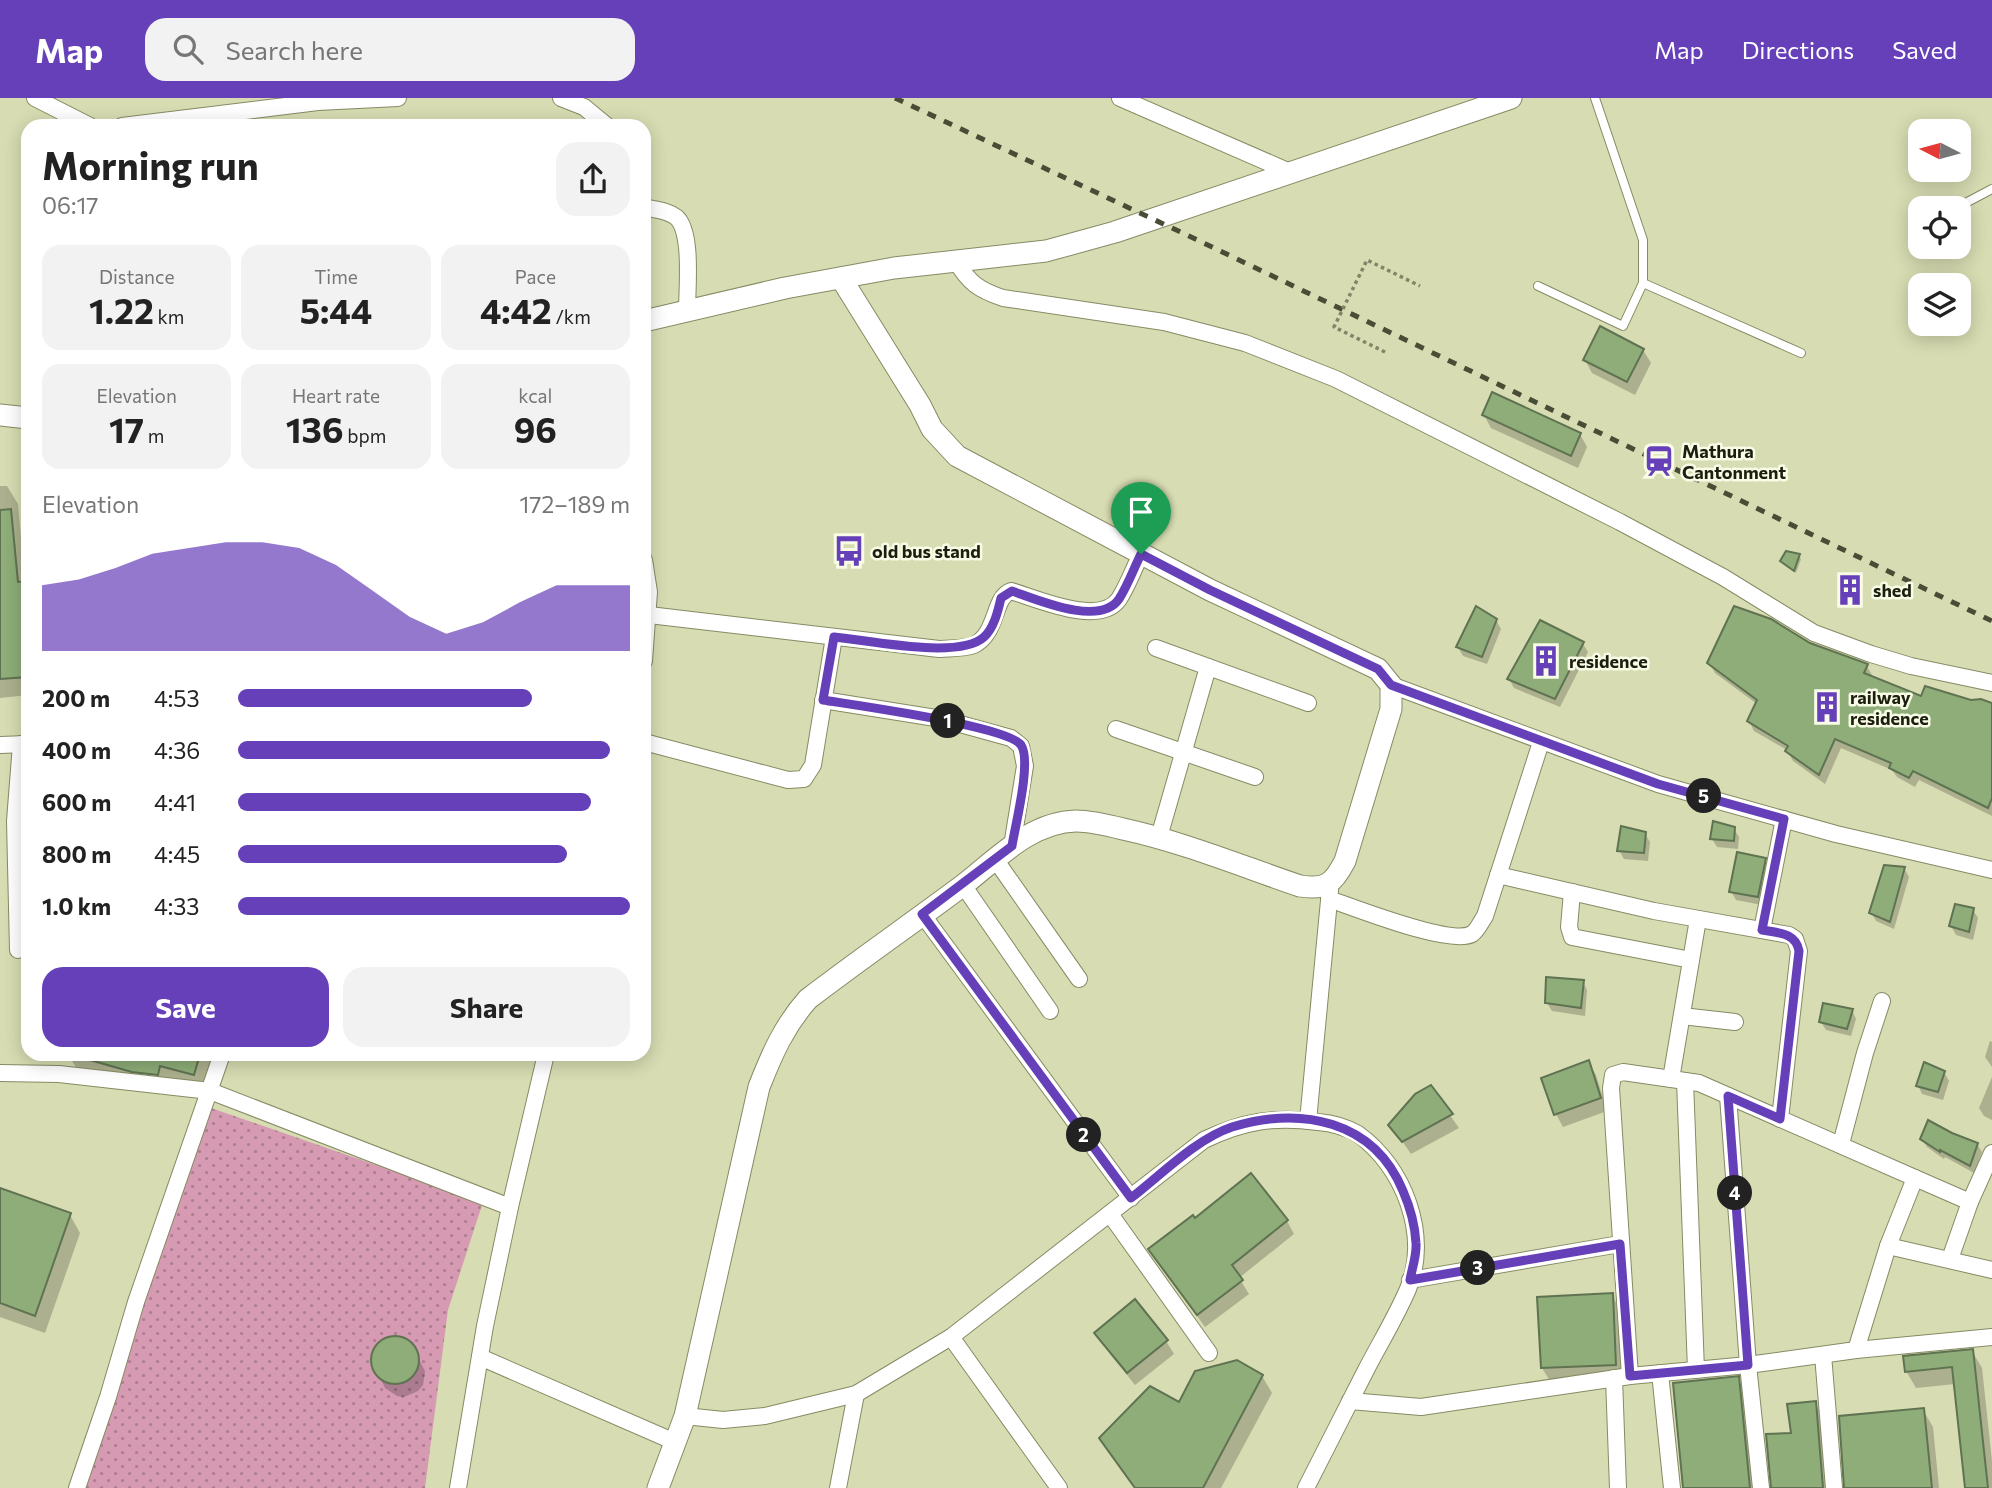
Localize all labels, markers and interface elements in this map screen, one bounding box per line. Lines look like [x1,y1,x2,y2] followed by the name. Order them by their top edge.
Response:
[145,18,635,81] search box
[35,29,103,70] text: Map
[169,30,207,68] icon: search
[225,34,363,65] text: Search here
[1654,35,1704,64] text: Map
[1742,35,1854,64] text: Directions
[1892,35,1957,64] text: Saved
[1908,119,1970,182] north arrow
[1908,119,1971,336] map controls
[42,141,259,188] text: Morning run
[556,142,630,216] button: share
[42,191,98,219] text: 06:17
[1908,196,1971,259] button: locate
[99,265,174,288] text: Distance
[314,265,358,288] text: Time
[515,265,556,288] text: Pace
[1908,273,1971,336] button: layers
[89,288,154,331] text: 1.22
[300,288,372,331] text: 5:44
[480,288,552,331] text: 4:42
[154,305,184,328] text: km
[552,305,591,328] text: /km
[97,384,177,407] text: Elevation
[292,384,380,407] text: Heart rate
[518,384,552,407] text: kcal
[109,407,144,450] text: 17
[286,407,344,450] text: 136
[514,407,557,450] text: 96
[144,424,164,447] text: m
[344,424,386,447] text: bpm
[1682,440,1787,483] place label: Mathura Cantonment
[1642,444,1676,478] station icon: Mathura Cantonment
[1111,482,1171,554] pin
[42,490,139,518] text: Elevation
[519,490,630,518] text: 172–189 m
[1122,493,1160,531] icon: arrive
[832,534,866,568] bus stop icon: old bus stand
[872,540,981,562] place label: old bus stand
[1833,573,1867,607] building icon: shed
[1873,579,1912,601] place label: shed
[1529,644,1563,678] building icon: residence
[1569,650,1648,672] place label: residence
[42,684,110,712] text: 200 m
[154,684,200,712] text: 4:53
[1850,686,1929,729] place label: railway residence
[1810,690,1844,724] building icon: railway residence
[930,704,965,738] pin: 1
[943,709,952,732] text: 1
[42,736,111,764] text: 400 m
[154,736,200,764] text: 4:36
[1686,778,1722,814] pin: 5
[1698,784,1709,807] text: 5
[42,788,111,816] text: 600 m
[154,788,196,816] text: 4:41
[42,840,111,868] text: 800 m
[154,840,200,868] text: 4:45
[42,892,111,920] text: 1.0 km
[154,892,199,920] text: 4:33
[42,967,329,1047] button: Save
[343,967,630,1047] button: Share
[1066,1118,1102,1152] pin: 2
[1078,1123,1089,1146] text: 2
[1718,1176,1752,1210] pin: 4
[1729,1181,1740,1204] text: 4
[1460,1250,1496,1286] pin: 3
[1472,1256,1483,1279] text: 3

